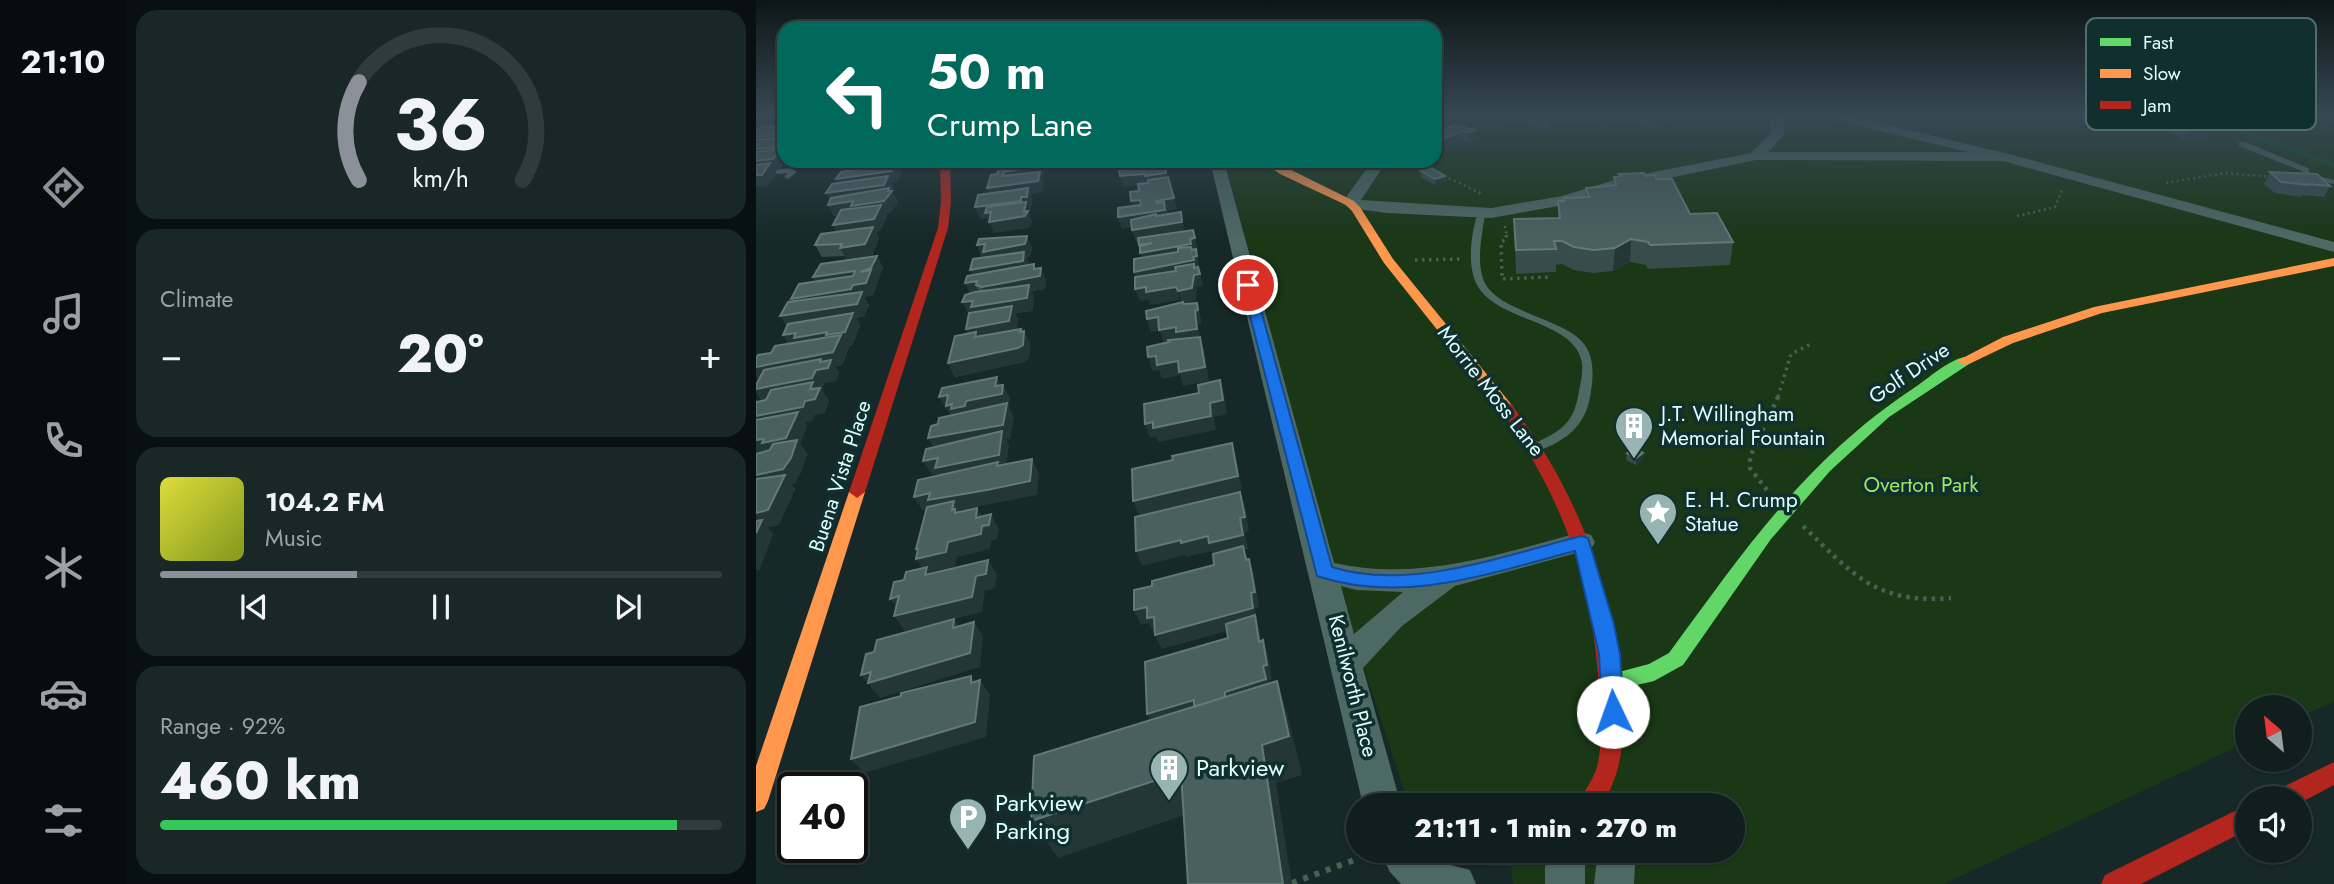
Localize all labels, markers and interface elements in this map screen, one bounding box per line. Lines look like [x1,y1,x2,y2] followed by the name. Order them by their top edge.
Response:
[2086,18,2316,130] legend
[2143,29,2174,56] text: Fast
[927,37,1046,107] text: 50 m
[20,39,106,85] text: 21:10
[812,49,903,140] icon: left
[2143,60,2181,87] text: Slow
[394,73,488,178] text: 36
[2140,92,2172,119] text: Jam
[927,102,1093,148] text: Crump Lane
[413,160,469,196] text: km/h
[39,163,88,212] icon: directions
[1218,255,1278,315] pin
[1229,266,1267,304] icon: arrive
[160,282,233,316] text: Climate
[39,289,88,338] icon: music
[397,316,484,392] text: 20°
[1430,319,1552,463] street label: Morrie Moss Lane
[160,327,182,382] text: −
[699,327,722,382] text: +
[1863,335,1955,411] street label: Golf Drive
[801,396,879,556] street label: Buena Vista Place
[1658,399,1826,453] place label: J.T. Willingham Memorial Fountain
[1613,405,1655,460] building icon: J.T. Willingham Memorial Fountain
[39,416,88,465] icon: phone
[1863,470,1979,500] park label: Overton Park
[265,483,384,521] text: 104.2 FM
[1685,485,1798,539] place label: E. H. Crump Statue
[1637,491,1679,546] place icon: E. H. Crump Statue
[265,521,322,555] text: Music
[39,543,88,592] icon: climate
[235,588,273,626] icon: previous
[422,588,460,626] icon: pause
[609,588,647,626] icon: next
[1321,612,1385,760] street label: Kenilworth Place
[39,669,88,718] icon: car
[1576,675,1650,749] position arrow
[2235,695,2312,772] north arrow
[2235,695,2312,863] map controls
[160,709,285,743] text: Range · 92%
[160,743,361,819] text: 460 km
[1148,747,1190,802] building icon: Parkview
[1196,750,1285,785] place label: Parkview
[777,772,868,863] speed limit sign: 40
[995,785,1084,848] place label: Parkview Parking
[2235,786,2312,863] button: sound
[39,796,88,845] icon: filters
[947,796,989,851] parking icon: Parkview Parking
[1414,809,1677,847] text: 21:11 · 1 min · 270 m

